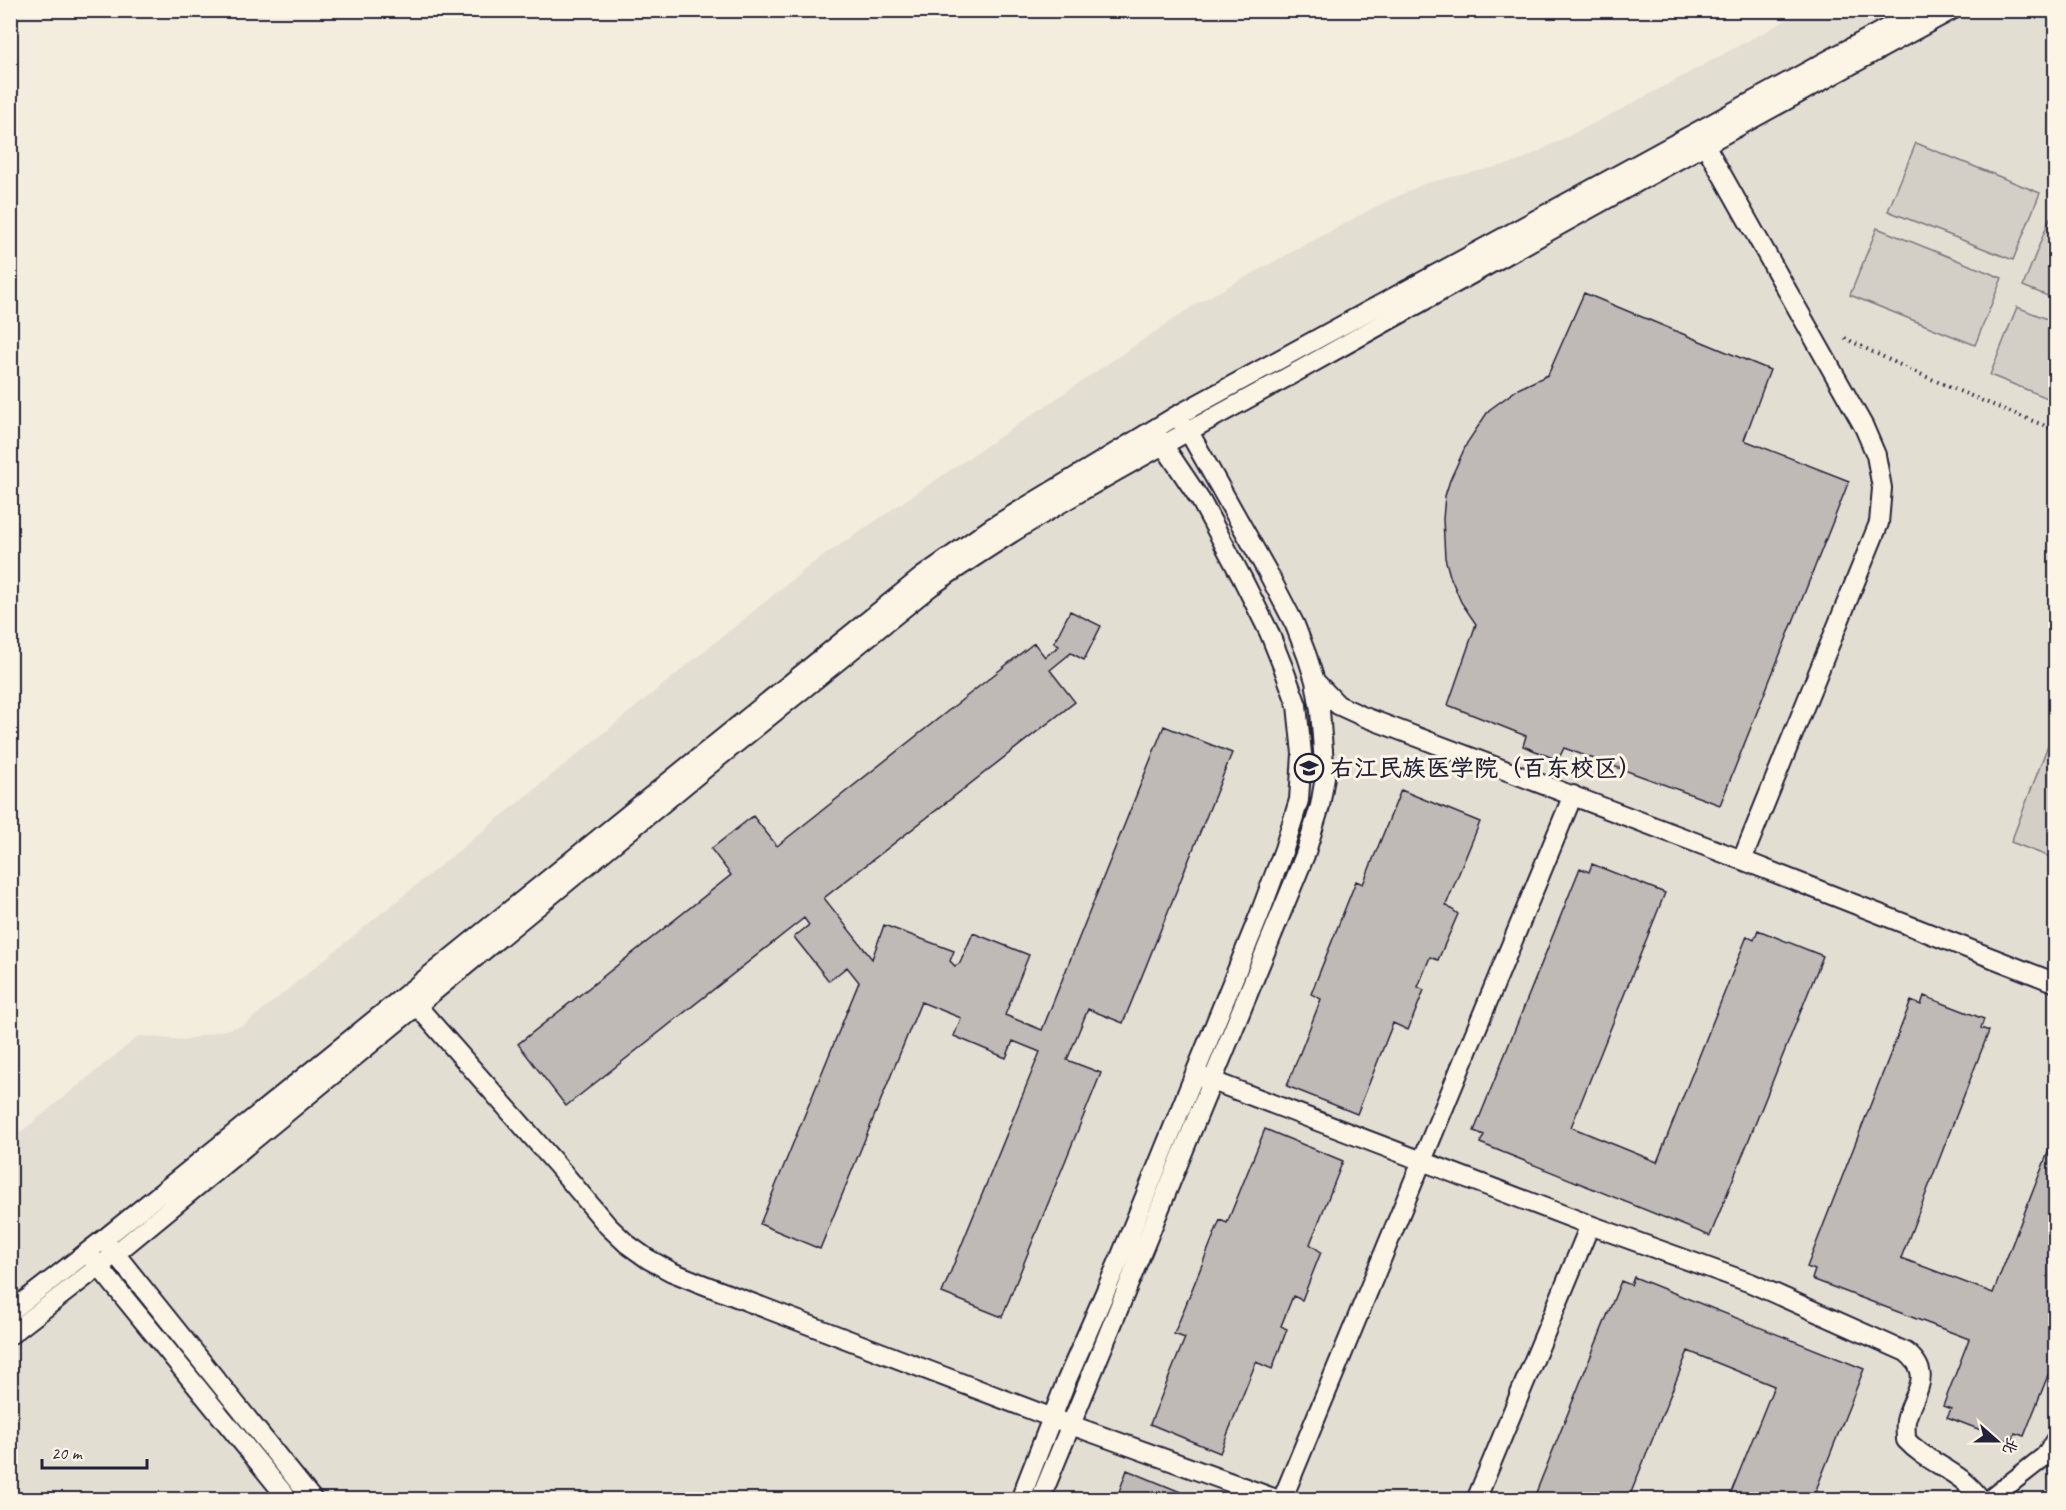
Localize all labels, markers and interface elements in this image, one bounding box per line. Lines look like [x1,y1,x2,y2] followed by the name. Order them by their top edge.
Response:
[1293,752,1325,784] school or university icon: 右江民族医学院（百东校区）
[1330,753,1642,783] place label: 右江民族医学院（百东校区）
[1967,1411,2027,1471] north arrow
[42,1432,147,1470] scale bar
[1998,1435,2022,1457] text: 北
[51,1442,84,1464] text: 20 m

